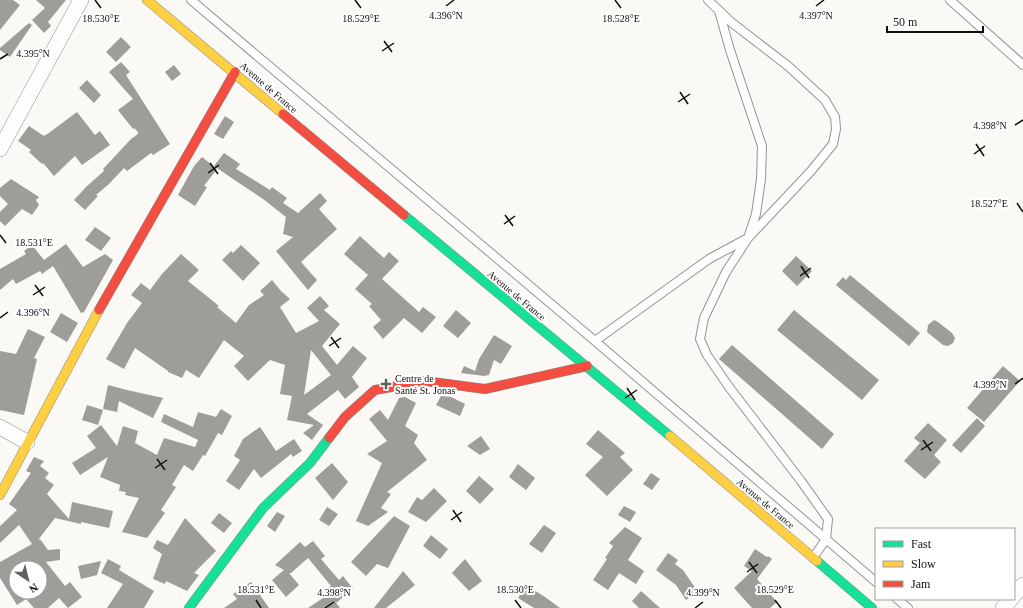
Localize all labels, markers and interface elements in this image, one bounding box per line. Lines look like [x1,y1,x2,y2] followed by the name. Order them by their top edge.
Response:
[887,8,983,34] scale bar
[429,10,463,21] text: 4.396°N
[799,10,833,21] text: 4.397°N
[82,13,120,24] text: 18.530°E
[342,13,380,24] text: 18.529°E
[602,13,640,24] text: 18.528°E
[893,15,918,29] text: 50 m
[16,48,50,59] text: 4.395°N
[238,60,300,116] street label: Avenue de France
[973,120,1007,131] text: 4.398°N
[970,198,1008,209] text: 18.527°E
[15,237,53,248] text: 18.531°E
[486,268,548,323] street label: Avenue de France
[16,307,50,318] text: 4.396°N
[395,373,455,396] place label: Centre de Santé St. Jonas
[380,378,392,390] marker: Centre de Santé St. Jonas
[973,379,1007,390] text: 4.399°N
[735,476,797,531] street label: Avenue de France
[875,528,1015,600] legend
[911,537,932,551] text: Fast
[911,557,936,571] text: Slow
[8,560,48,600] north arrow
[911,577,931,591] text: Jam
[27,581,40,595] text: N
[237,584,275,595] text: 18.531°E
[496,584,534,595] text: 18.530°E
[756,584,794,595] text: 18.529°E
[317,587,351,598] text: 4.398°N
[686,587,720,598] text: 4.399°N

